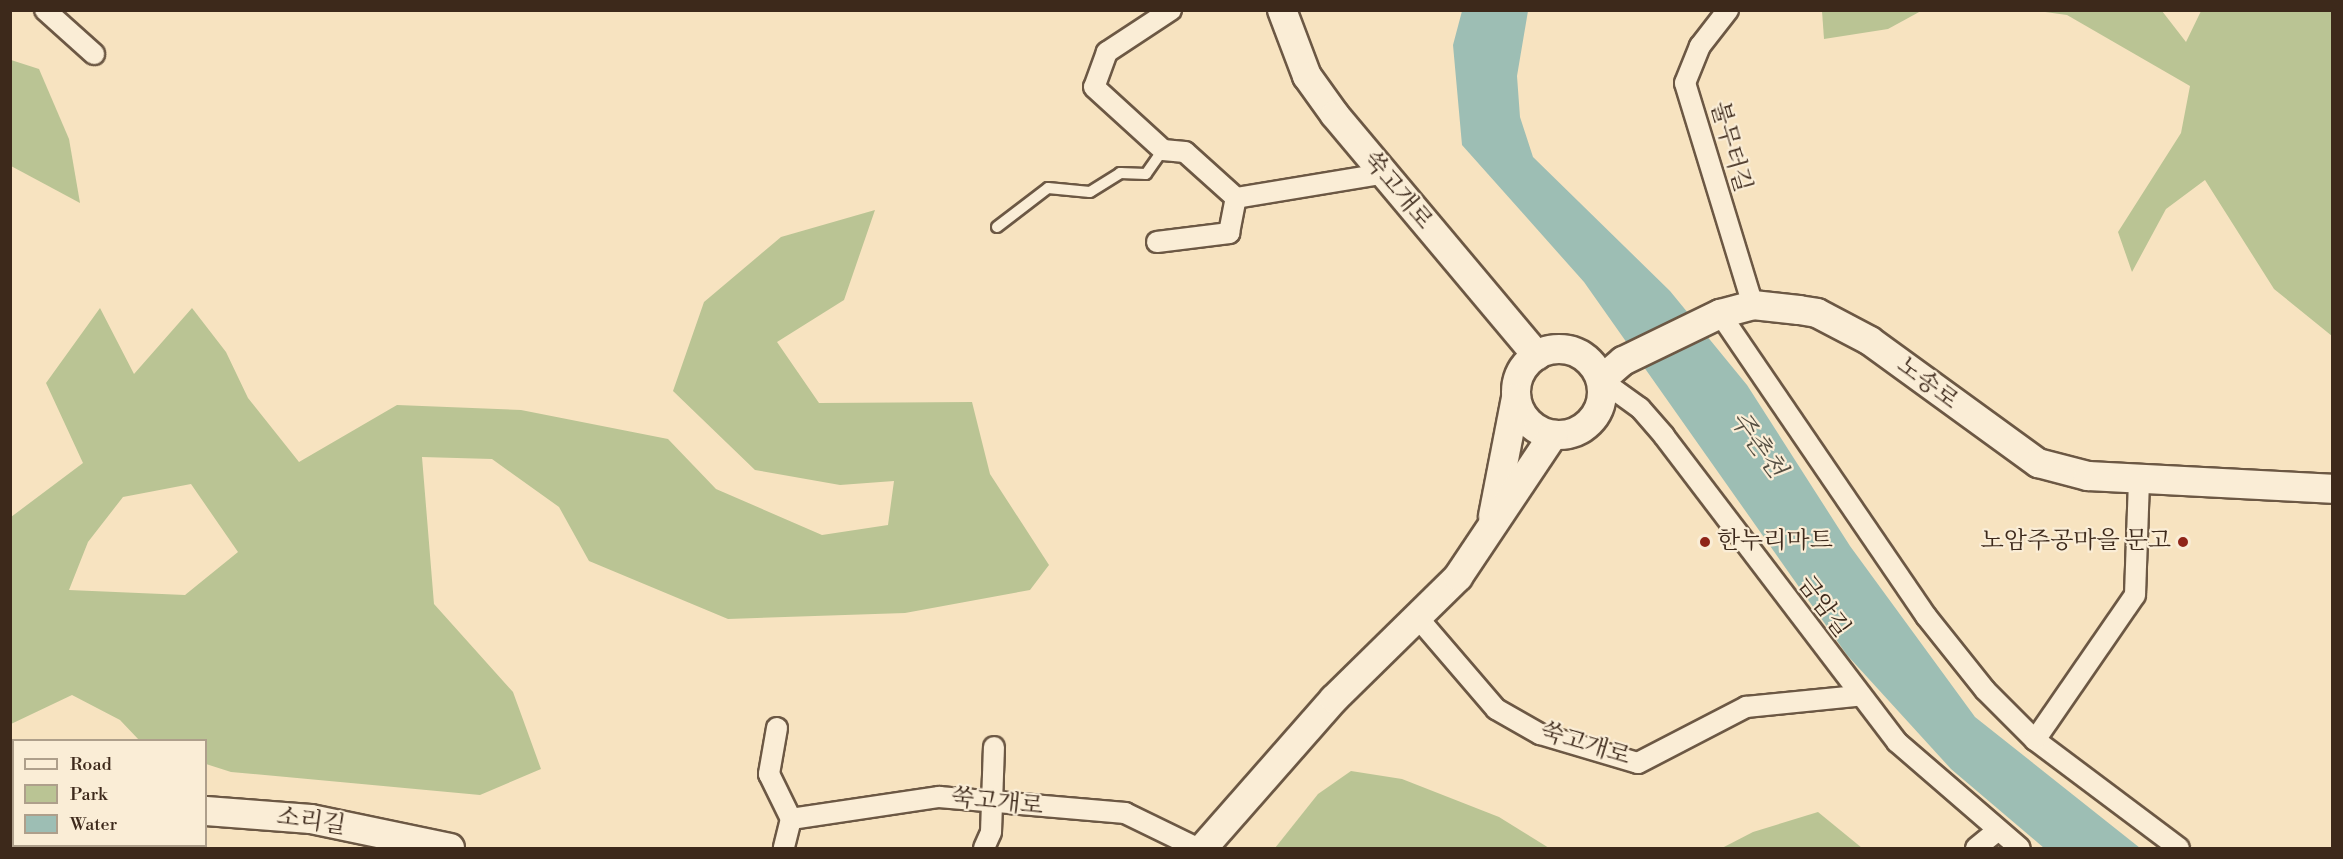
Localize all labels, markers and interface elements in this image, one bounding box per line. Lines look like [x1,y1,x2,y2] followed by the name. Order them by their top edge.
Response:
[1703,98,1757,196] street label: 불무터길
[1356,146,1438,236] street label: 쑥고개로
[1891,352,1963,416] street label: 노송로
[1722,405,1792,485] water label: 주촌천
[1717,528,1833,556] place label: 한누리마트
[1981,528,2171,556] place label: 노암주공마을 문고
[1698,535,1712,549] marker: 한누리마트
[2176,535,2190,549] marker: 노암주공마을 문고
[1791,571,1855,643] street label: 금암길
[1536,718,1634,772] street label: 쑥고개로
[12,739,207,847] legend
[70,753,112,776] text: Road
[70,783,107,806] text: Park
[949,784,1045,822] street label: 쑥고개로
[275,803,347,841] street label: 소리길
[70,813,117,836] text: Water

